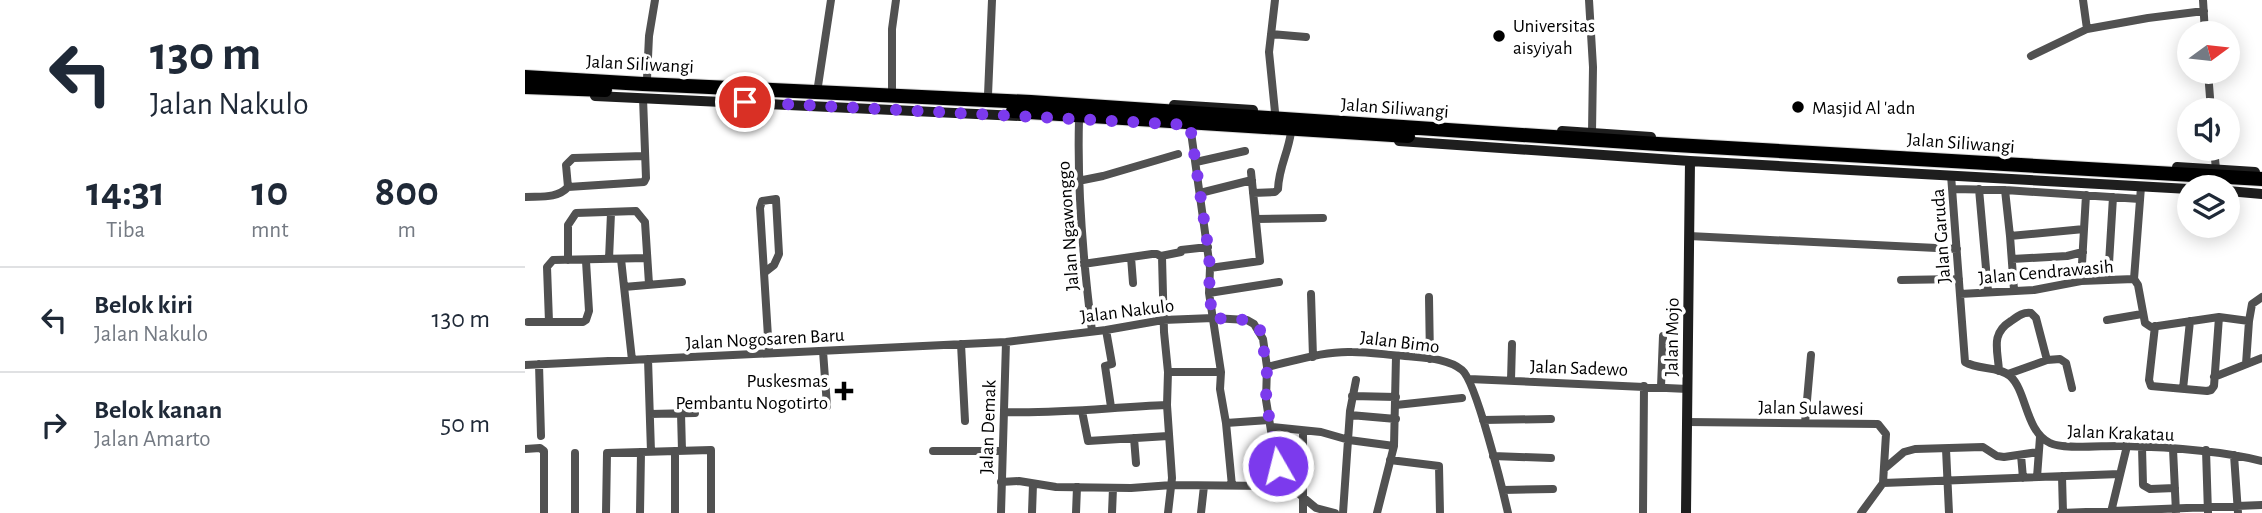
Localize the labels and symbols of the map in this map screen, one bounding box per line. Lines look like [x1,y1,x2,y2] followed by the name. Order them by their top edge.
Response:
[1513,17,1595,58] place label: Universitas aisyiyah
[2177,21,2240,84] north arrow
[1491,28,1507,44] marker: Universitas aisyiyah
[585,52,694,77] street label: Jalan Siliwangi
[715,72,775,132] pin
[1340,95,1449,122] street label: Jalan Siliwangi
[1790,99,1806,115] marker: Masjid Al 'adn
[1812,99,1915,118] place label: Masjid Al 'adn
[1906,130,2015,157] street label: Jalan Siliwangi
[1054,160,1083,291] street label: Jalan Ngawonggo
[1929,188,1954,284] street label: Jalan Garuda
[1978,257,2115,288] street label: Jalan Cendrawasih
[1079,296,1175,327] street label: Jalan Nakulo
[1662,297,1683,377] street label: Jalan Mojo
[685,326,845,353] street label: Jalan Nogosaren Baru
[1359,328,1441,357] street label: Jalan Bimo
[1529,357,1628,380] street label: Jalan Sadewo
[675,372,828,413] place label: Puskesmas Pembantu Nogotirto
[977,379,1000,474] street label: Jalan Demak
[834,381,854,401] marker: Puskesmas Pembantu Nogotirto
[1758,398,1864,419] street label: Jalan Sulawesi
[2067,422,2175,445] street label: Jalan Krakatau
[1241,429,1315,503] position arrow

